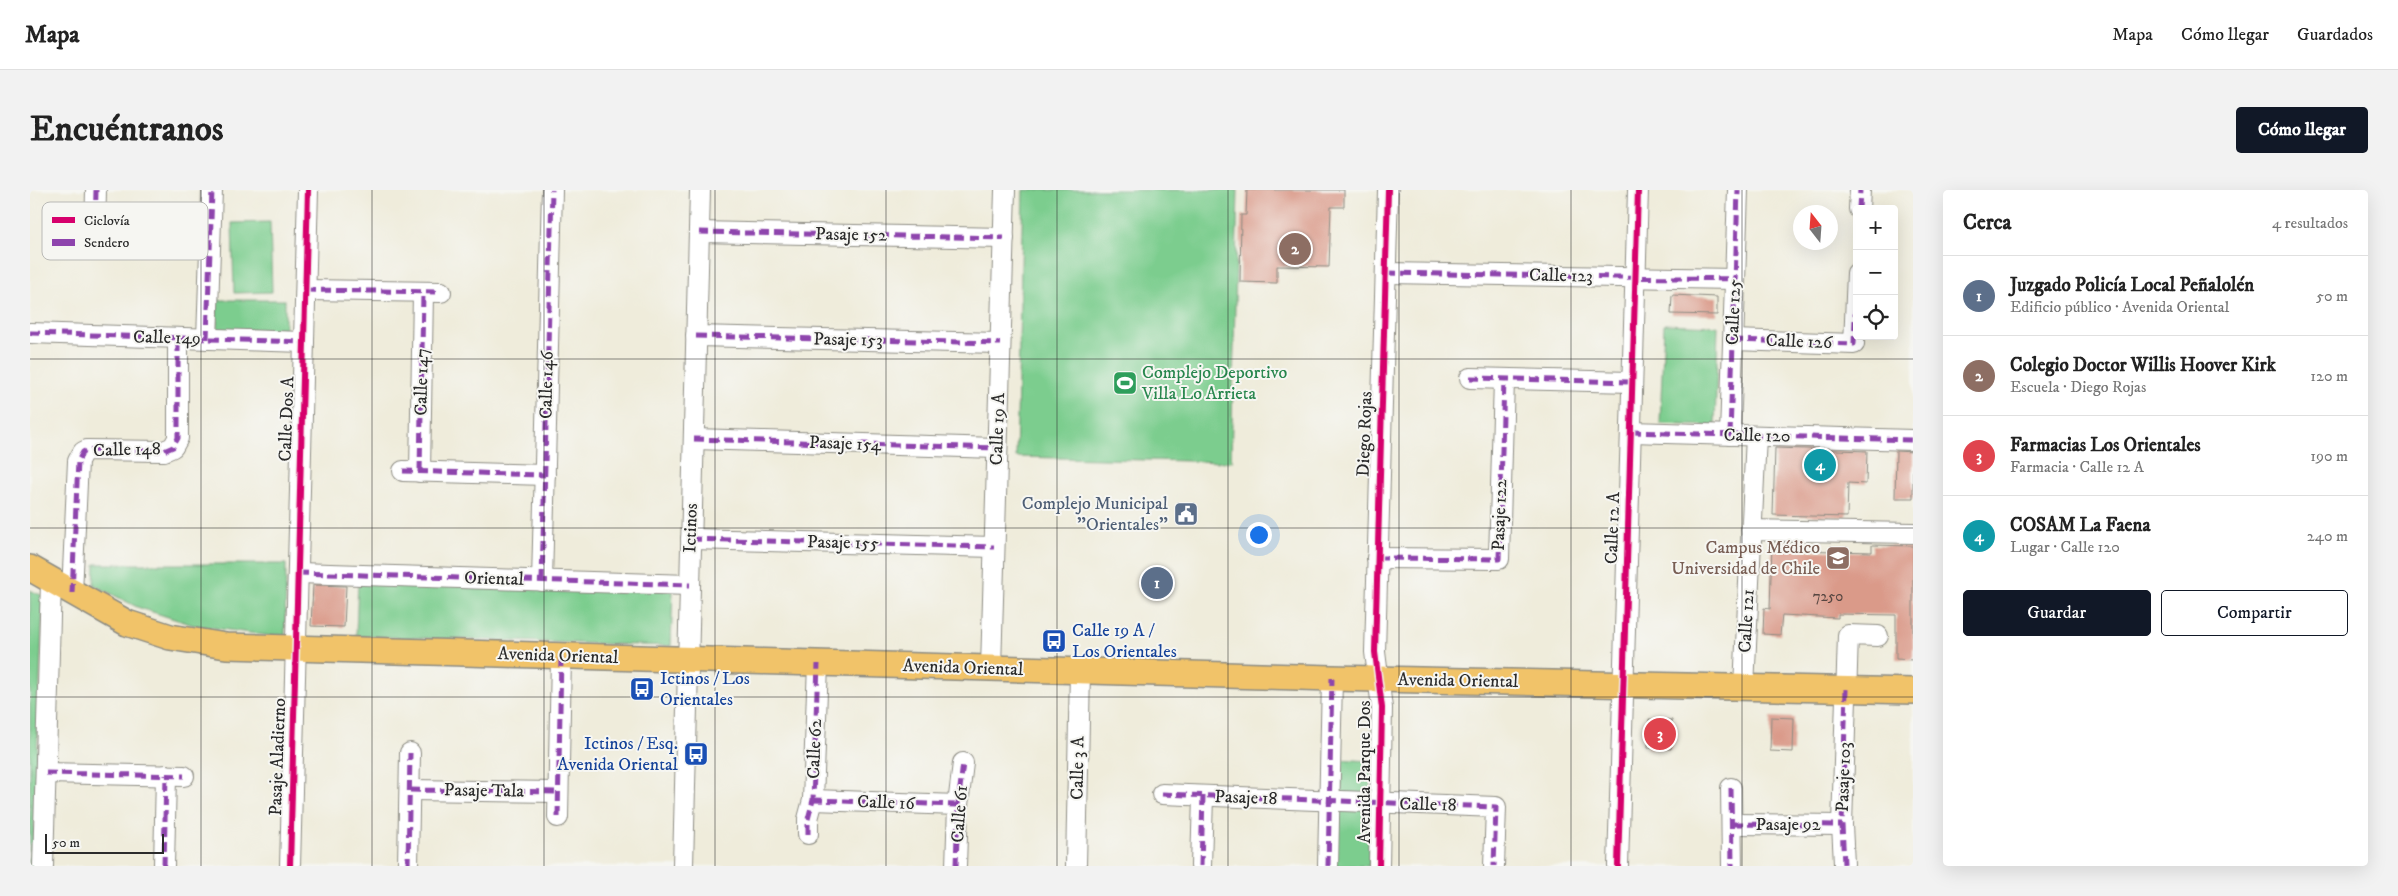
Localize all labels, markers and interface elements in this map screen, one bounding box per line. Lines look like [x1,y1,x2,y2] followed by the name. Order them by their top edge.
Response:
[25,20,79,50] text: Mapa
[2112,24,2153,46] text: Mapa
[2181,24,2269,46] text: Cómo llegar
[2297,24,2373,46] text: Guardados
[2236,107,2368,153] button: Cómo llegar
[30,108,224,152] text: Encuéntranos
[42,202,208,260] legend
[1793,205,1838,250] north arrow
[1853,205,1898,340] map controls
[1853,205,1898,250] button: +
[1963,210,2011,236] text: Cerca
[84,212,130,230] text: Ciclovía
[2272,213,2348,233] text: 4 resultados
[815,223,887,247] street label: Pasaje 152
[1279,230,1311,268] pin: 2
[84,234,129,252] text: Sendero
[1853,250,1898,295] button: −
[1529,264,1593,288] street label: Calle 123
[2010,274,2254,297] text: Juzgado Policía Local Peñalolén
[1722,279,1746,345] street label: Calle 125
[1976,286,1982,306] text: 1
[2316,286,2348,306] text: 50 m
[1853,295,1898,340] button: locate
[2010,297,2229,317] text: Edificio público · Avenida Oriental
[133,326,201,350] street label: Calle 149
[813,328,883,352] street label: Pasaje 153
[1765,330,1833,354] street label: Calle 126
[410,348,434,416] street label: Calle 147
[535,350,559,419] street label: Calle 146
[2010,354,2276,377] text: Colegio Doctor Willis Hoover Kirk
[1141,362,1287,405] place label: Complejo Deportivo Villa Lo Arrieta
[1975,366,1983,386] text: 2
[2310,366,2348,386] text: 120 m
[1112,370,1138,396] sports icon: Complejo Deportivo Villa Lo Arrieta
[275,376,299,462] street label: Calle Dos A
[2010,377,2146,397] text: Escuela · Diego Rojas
[1353,391,1377,477] street label: Diego Rojas
[986,392,1010,466] street label: Calle 19 A
[1723,424,1791,448] street label: Calle 120
[809,432,882,456] street label: Pasaje 154
[2010,434,2201,457] text: Farmacias Los Orientales
[93,438,161,462] street label: Calle 148
[1804,446,1836,484] pin: 4
[1976,446,1982,466] text: 3
[2310,446,2348,466] text: 190 m
[2010,457,2144,477] text: Farmacia · Calle 12 A
[1488,479,1512,551] street label: Pasaje 122
[1601,491,1625,565] street label: Calle 12 A
[1022,493,1169,536] place label: Complejo Municipal "Orientales"
[1173,501,1199,527] public building icon: Complejo Municipal "Orientales"
[679,503,703,553] street label: Ictinos
[2010,514,2150,537] text: COSAM La Faena
[1246,522,1272,548] your location
[1974,526,1984,546] text: 4
[2307,526,2348,546] text: 240 m
[807,531,879,555] street label: Pasaje 155
[1671,537,1820,580] place label: Campus Médico Universidad de Chile
[2010,537,2120,557] text: Lugar · Calle 120
[1825,545,1851,571] school or university icon: Campus Médico Universidad de Chile
[1141,564,1173,602] pin: 1
[464,567,525,591] street label: Oriental
[1813,587,1843,606] house number: 7250
[1734,589,1760,653] street label: Calle 121
[1963,590,2151,636] button: Guardar
[2161,590,2348,636] button: Compartir
[1072,620,1177,663] place label: Calle 19 A / Los Orientales
[1041,628,1067,654] bus stop icon: Calle 19 A / Los Orientales
[497,643,619,669] street label: Avenida Oriental
[902,655,1024,681] street label: Avenida Oriental
[660,668,750,711] place label: Ictinos / Los Orientales
[1397,669,1519,693] street label: Avenida Oriental
[629,676,655,702] bus stop icon: Ictinos / Los Orientales
[265,698,291,816] street label: Pasaje Aladierno
[1354,701,1376,843] street label: Avenida Parque Dos
[1644,715,1676,753] pin: 3
[803,719,827,779] street label: Calle 62
[557,733,679,776] place label: Ictinos / Esq. Avenida Oriental
[1066,735,1090,800] street label: Calle 3 A
[683,741,709,767] bus stop icon: Ictinos / Esq. Avenida Oriental
[1832,741,1856,813] street label: Pasaje 103
[444,779,525,803] street label: Pasaje Tala
[947,785,973,843] street label: Calle 61
[1214,786,1278,810] street label: Pasaje 18
[857,791,916,815] street label: Calle 16
[1399,794,1457,816] street label: Calle 18
[1755,814,1821,836] street label: Pasaje 92
[45,831,164,854] scale bar
[52,834,80,852] text: 50 m

